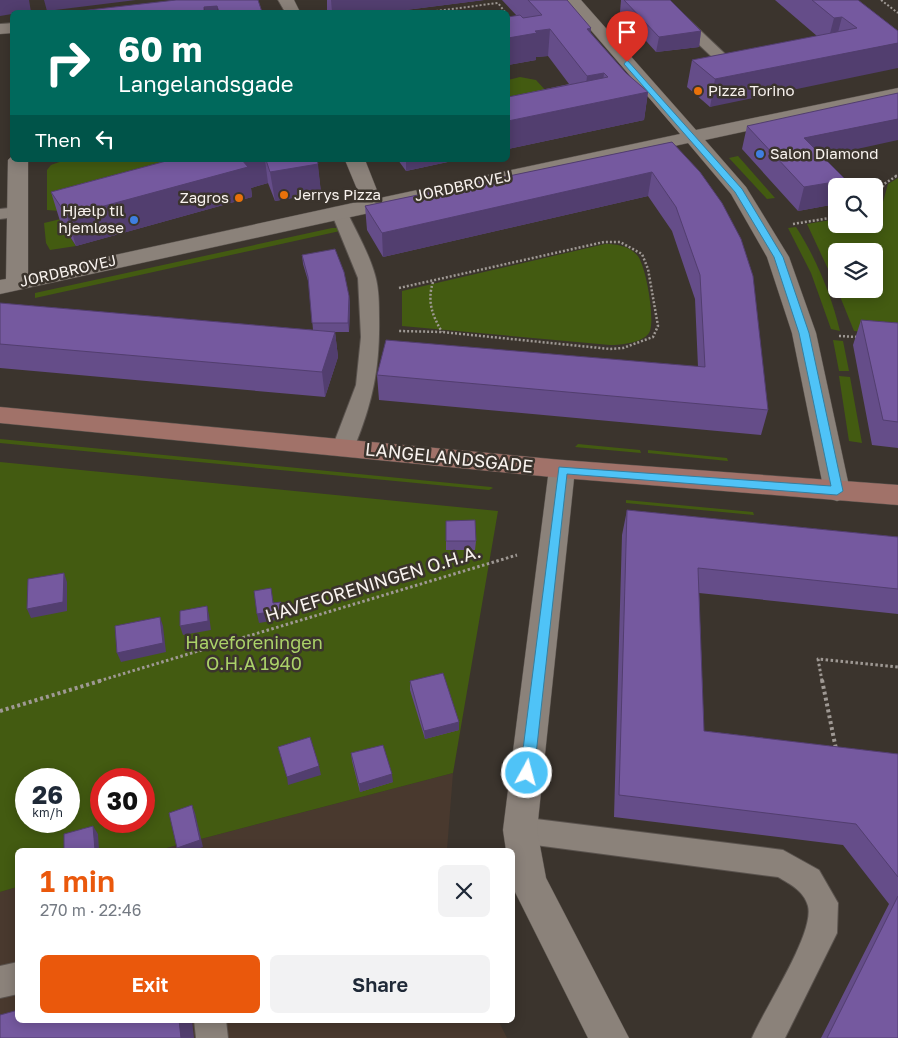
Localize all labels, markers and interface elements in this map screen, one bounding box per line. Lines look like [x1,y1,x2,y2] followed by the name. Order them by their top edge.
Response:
[606,11,648,62] pin
[613,18,641,46] icon: arrive
[118,28,202,70] text: 60 m
[35,30,100,95] icon: right
[118,70,293,97] text: Langelandsgade
[708,81,795,99] place label: Pizza Torino
[692,85,704,97] marker: Pizza Torino
[91,125,119,153] icon: left
[35,128,81,151] text: Then
[770,144,878,162] place label: Salon Diamond
[754,148,766,160] marker: Salon Diamond
[413,166,513,204] street label: JORDBROVEJ
[828,178,883,298] map controls
[828,178,883,233] button: search
[294,185,381,203] place label: Jerrys Pizza
[180,188,229,206] place label: Zagros
[278,189,290,201] marker: Jerrys Pizza
[233,192,245,204] marker: Zagros
[58,201,124,236] place label: Hjælp til hjemløse
[128,214,140,226] marker: Hjælp til hjemløse
[828,243,883,298] button: layers
[18,250,118,290] street label: JORDBROVEJ
[364,437,534,477] street label: LANGELANDSGADE
[262,540,483,626] street label: HAVEFORENINGEN O.H.A.
[185,631,323,674] park label: Haveforeningen O.H.A 1940
[500,746,552,798] position arrow
[90,768,155,833] speed limit sign: 30
[32,779,63,810] text: 26
[32,805,63,820] text: km/h
[40,863,115,899] text: 1 min
[438,865,490,917] button: close
[40,900,141,920] text: 270 m · 22:46
[40,955,260,1013] button: Exit
[270,955,490,1013] button: Share

